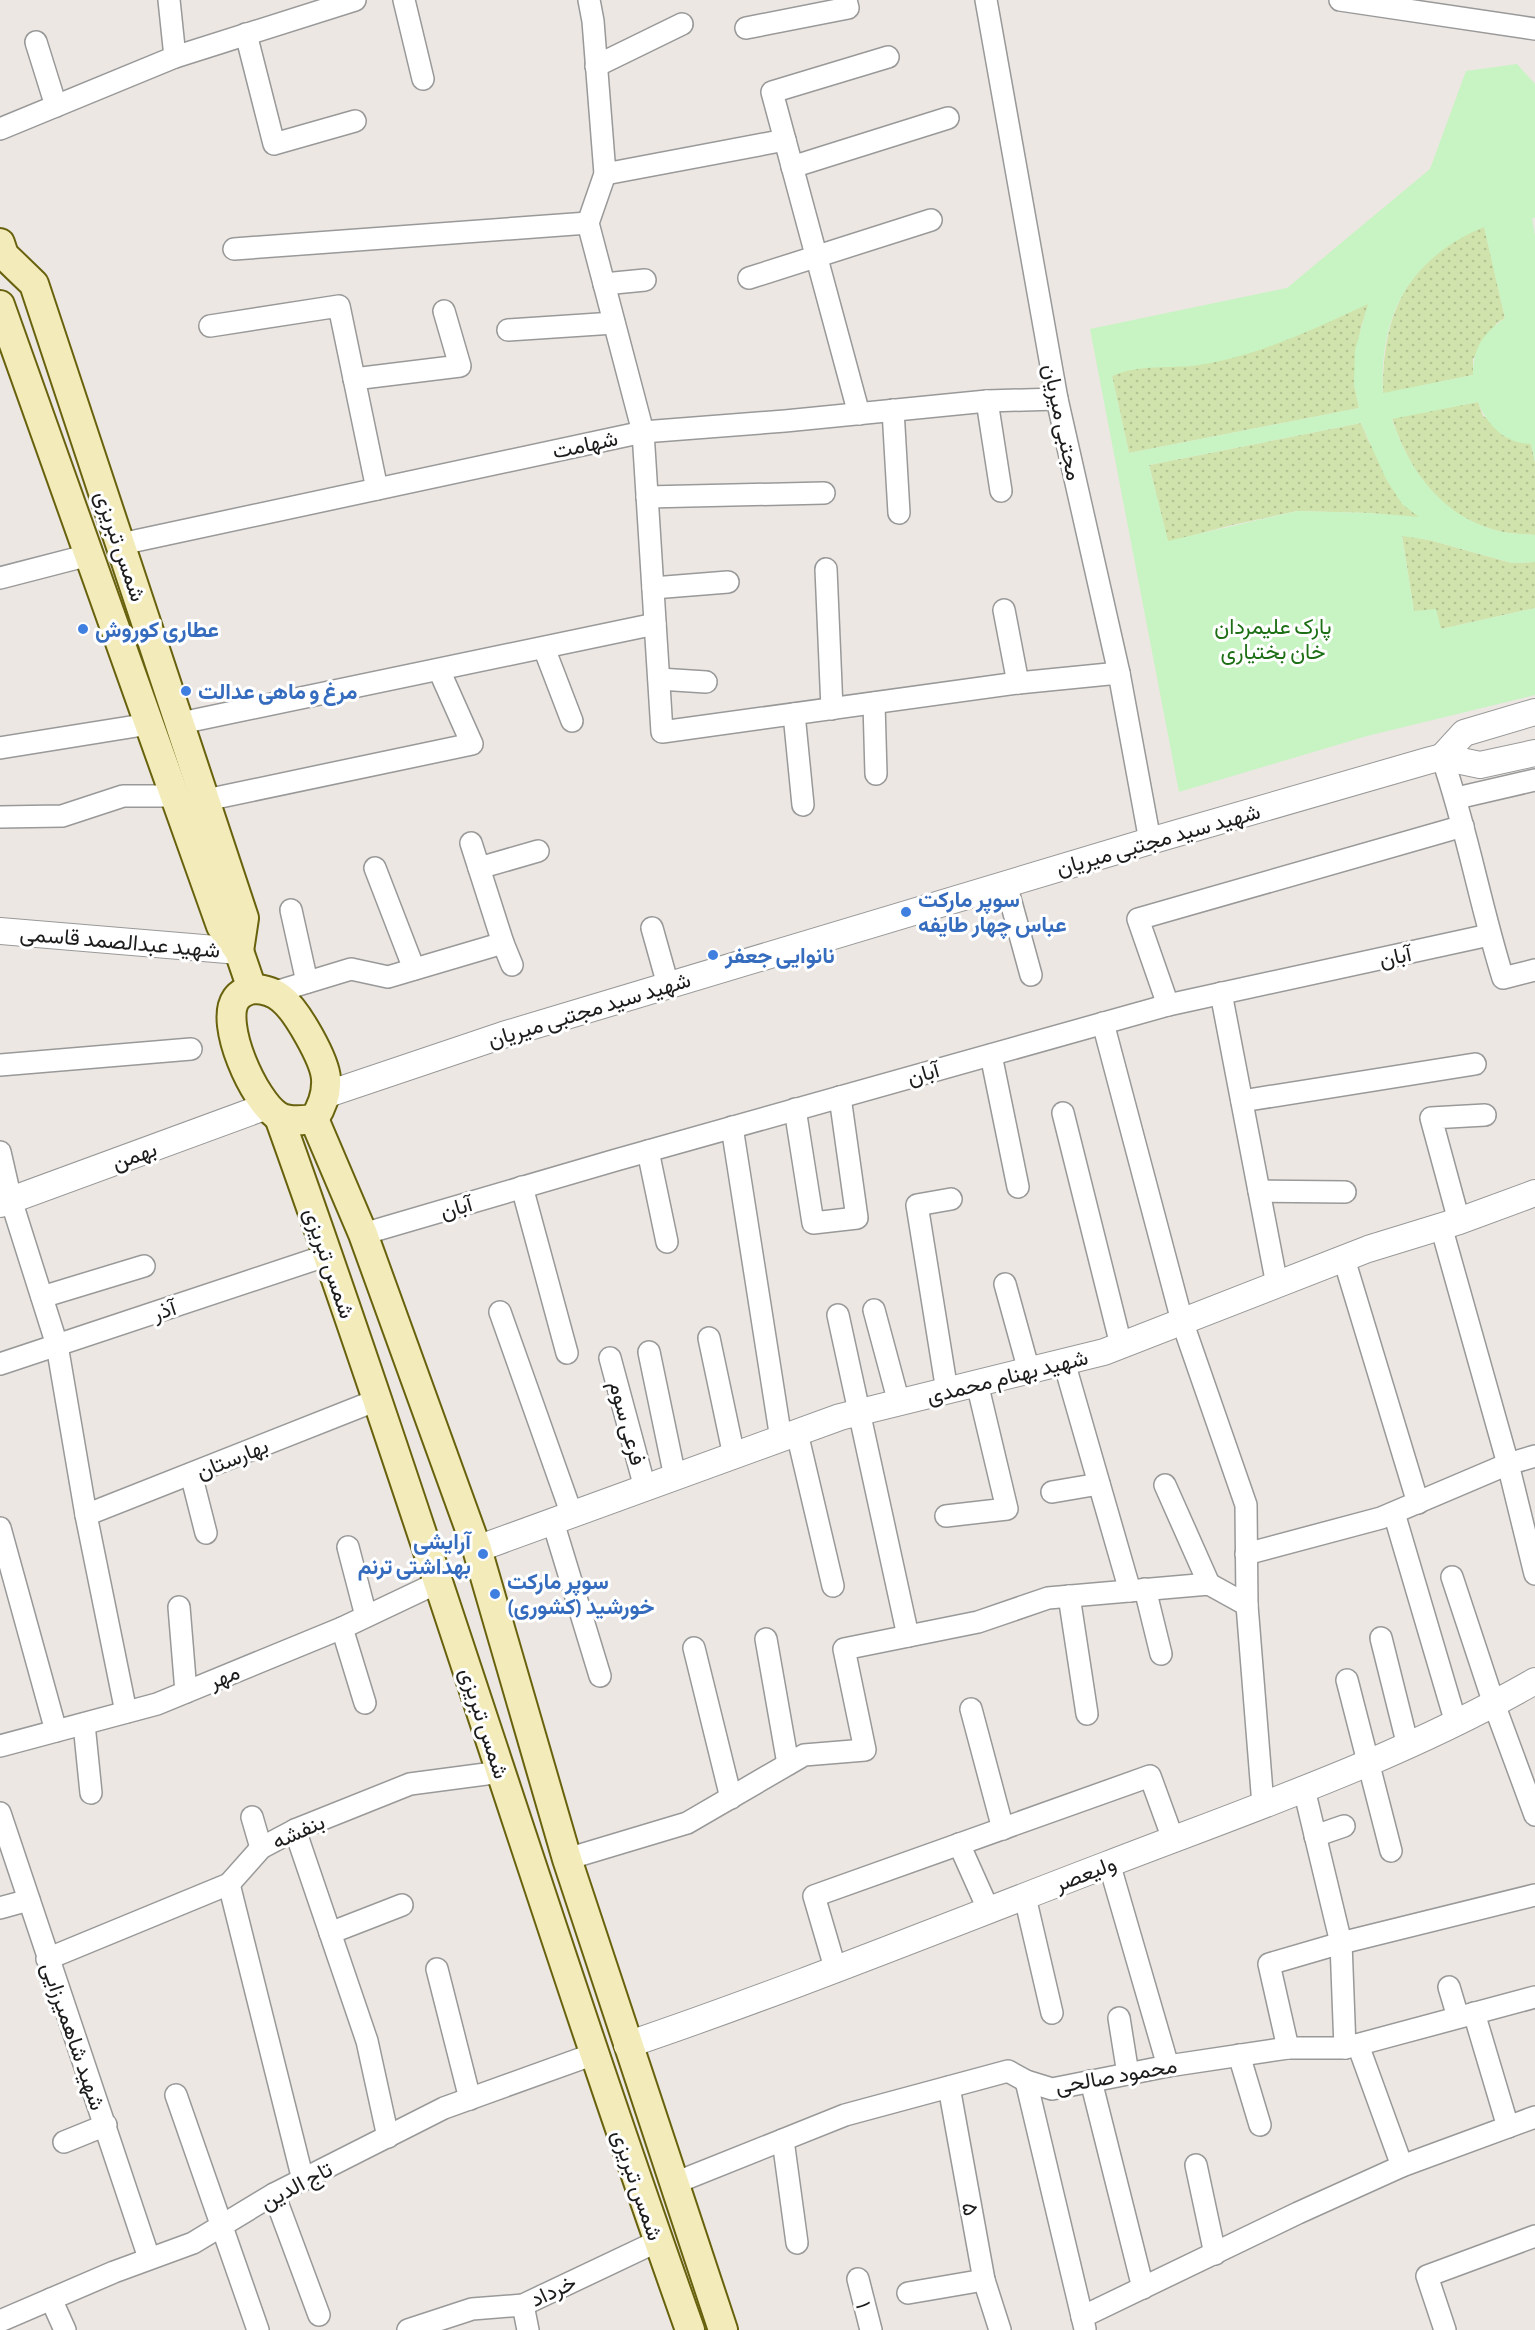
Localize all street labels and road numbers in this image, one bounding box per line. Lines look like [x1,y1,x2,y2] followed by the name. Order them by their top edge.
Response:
[1037,362,1085,483] street label: مجتبی میریان
[551,427,620,465] street label: شهامت
[89,488,149,605] street label: شمس تبریزی
[1054,800,1263,882] street label: شهید سید مجتبی میریان
[19,922,221,964] street label: شهید عبدالصمد قاسمی
[1377,942,1415,972] street label: آبان
[485,969,694,1053] street label: شهید سید مجتبی میریان
[905,1058,944,1090] street label: آبان
[109,1138,160,1176] street label: بهمن
[438,1192,477,1224] street label: آبان
[298,1205,358,1322] street label: شمس تبریزی
[149,1296,181,1327] street label: آذر
[924,1346,1091,1411] street label: شهید بهنام محمدی
[602,1379,649,1469] street label: فرعی سوم
[193,1435,272,1485] street label: بهارستان
[205,1661,244,1695] street label: مهر
[454,1665,512,1782] street label: شمس تبریزی
[269,1811,328,1854] street label: بنفشه
[1051,1852,1120,1898] street label: ولیعصر
[36,1960,109,2114] street label: شهید شاهمیرزایی
[1054,2054,1179,2099] street label: محمود صالحی
[606,2127,666,2244] street label: شمس تبریزی
[257,2158,337,2217] street label: تاج الدین
[958,2201,982,2217] street label: ۵
[527,2271,581,2313] street label: خرداد
[852,2299,874,2311] street label: ۱

